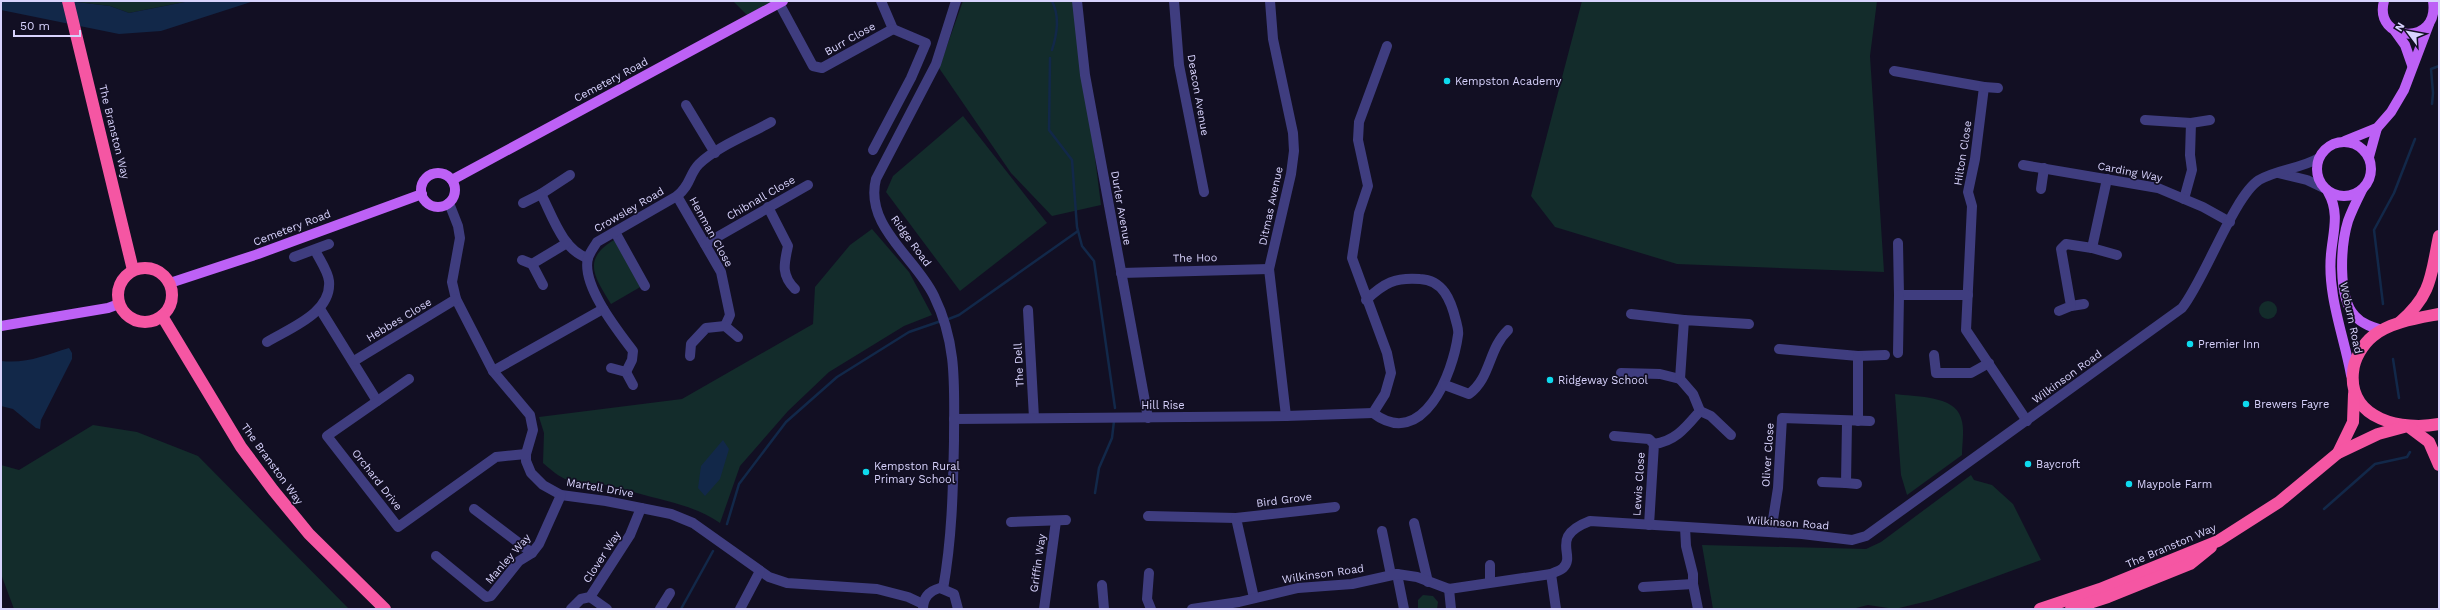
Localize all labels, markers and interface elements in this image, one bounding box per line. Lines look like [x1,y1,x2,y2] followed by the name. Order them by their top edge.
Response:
[14,12,80,38] scale bar
[2388,12,2428,52] north arrow
[20,19,50,33] text: 50 m
[822,20,878,58] street label: Burr Close
[2392,20,2408,34] text: N
[1184,53,1212,137] street label: Deacon Avenue
[572,55,650,105] street label: Cemetery Road
[1455,75,1562,88] place label: Kempston Academy
[1442,76,1452,86] marker: Kempston Academy
[96,83,132,181] street label: The Branston Way
[1951,120,1975,186] street label: Hilton Close
[2096,159,2164,185] street label: Carding Way
[1256,165,1286,247] street label: Ditmas Avenue
[1108,170,1134,246] street label: Durler Avenue
[724,173,798,223] street label: Chibnall Close
[592,185,666,235] street label: Crowsley Road
[686,195,736,269] street label: Henman Close
[251,207,333,249] street label: Cemetery Road
[888,213,934,269] street label: Ridge Road
[1173,251,1217,265] street label: The Hoo
[2337,281,2365,355] street label: Woburn Road
[364,295,434,345] street label: Hebbes Close
[2198,338,2260,351] place label: Premier Inn
[2185,339,2195,349] marker: Premier Inn
[1011,342,1027,387] street label: The Dell
[2030,347,2104,407] street label: Wilkinson Road
[1558,374,1649,387] place label: Ridgeway School
[1545,375,1555,385] marker: Ridgeway School
[2254,398,2329,411] place label: Brewers Fayre
[1141,399,1185,412] street label: Hill Rise
[2241,399,2251,409] marker: Brewers Fayre
[238,421,306,507] street label: The Branston Way
[1759,423,1777,487] street label: Oliver Close
[349,447,405,513] street label: Orchard Drive
[1630,452,1648,516] street label: Lewis Close
[2036,458,2081,471] place label: Baycroft
[2023,459,2033,469] marker: Baycroft
[874,460,961,486] place label: Kempston Rural Primary School
[861,467,871,477] marker: Kempston Rural Primary School
[565,476,635,500] street label: Martell Drive
[2137,478,2212,491] place label: Maypole Farm
[2124,479,2134,489] marker: Maypole Farm
[1255,490,1313,510] street label: Bird Grove
[1746,514,1830,532] street label: Wilkinson Road
[2124,521,2218,571] street label: The Branston Way
[580,528,624,585] street label: Clover Way
[483,531,534,587] street label: Manley Way
[1027,533,1049,593] street label: Griffin Way
[1281,562,1365,586] street label: Wilkinson Road

